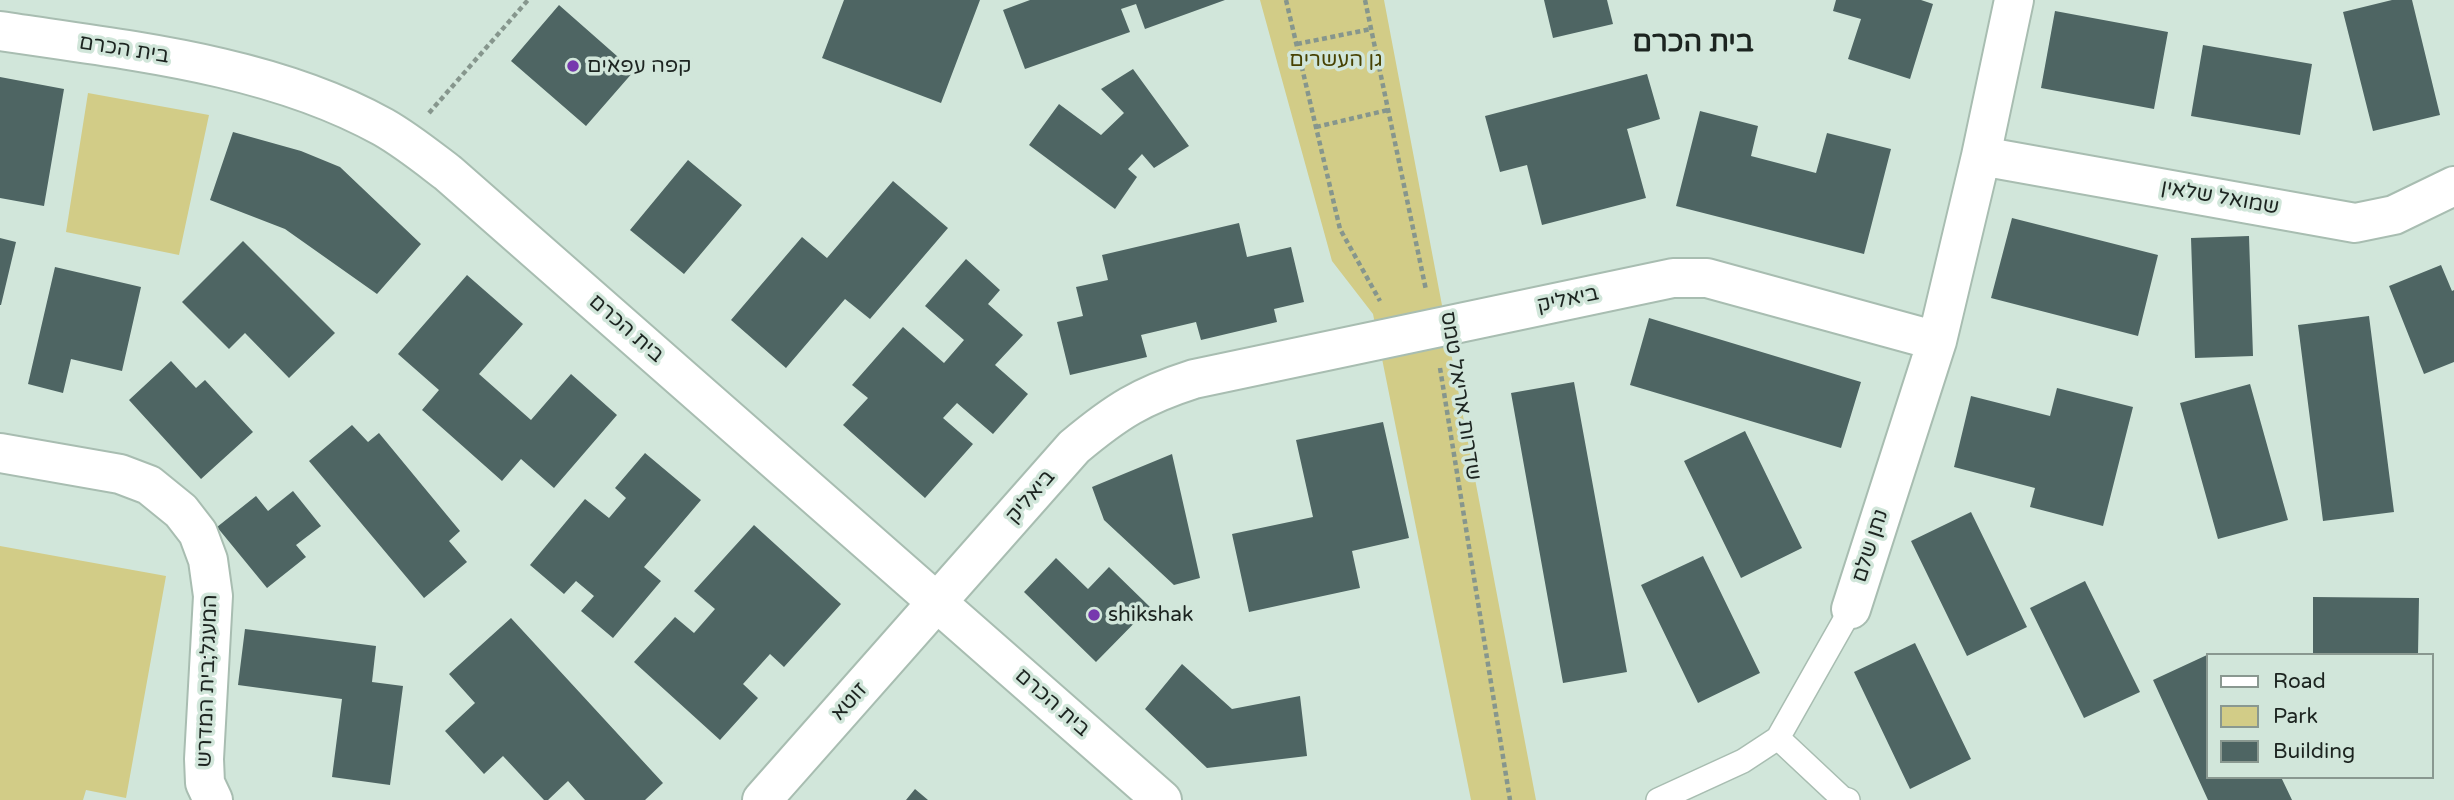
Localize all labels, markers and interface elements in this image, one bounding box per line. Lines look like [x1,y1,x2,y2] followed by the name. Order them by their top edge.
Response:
[1632,27,1754,61] district label: בית הכרם
[77,30,171,70] street label: בית הכרם
[1289,47,1383,73] park label: גן העשרים
[587,53,691,79] place label: קפה עפאים
[565,58,581,74] marker: קפה עפאים
[2159,175,2281,221] street label: שמואל שלאין
[1535,281,1601,319] street label: ביאליק
[583,290,669,368] street label: בית הכרם
[1434,310,1486,482] street label: שדרות אריאל טמס
[1001,465,1061,529] street label: ביאליק
[1847,506,1895,586] street label: נתן שלם
[192,594,224,768] street label: המעגל;בית המדרש
[1108,602,1194,628] place label: shikshak
[1086,607,1102,623] marker: shikshak
[2206,653,2433,779] legend
[1009,664,1095,742] street label: בית הכרם
[2273,669,2326,694] text: Road
[826,678,874,726] street label: זוטא
[2273,704,2318,729] text: Park
[2273,739,2355,764] text: Building

